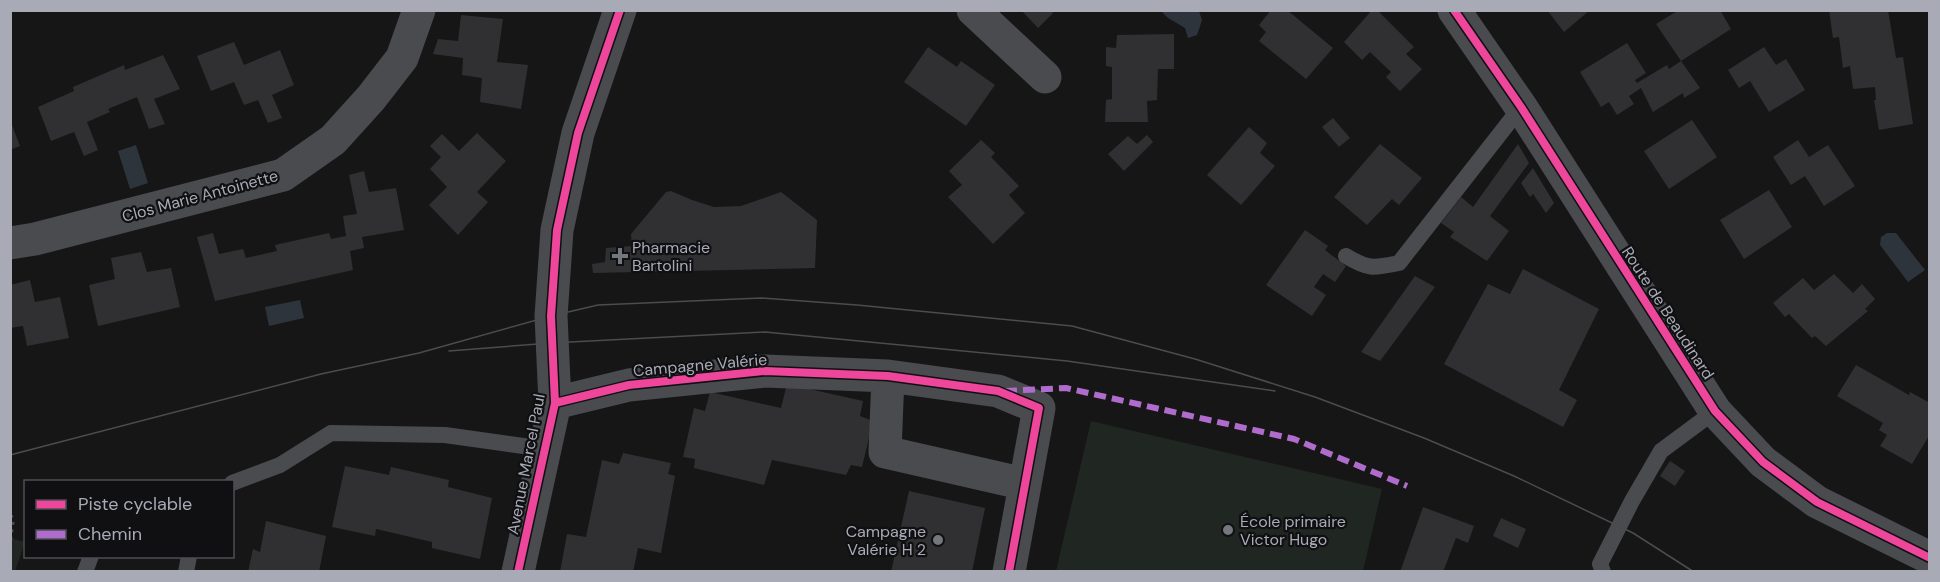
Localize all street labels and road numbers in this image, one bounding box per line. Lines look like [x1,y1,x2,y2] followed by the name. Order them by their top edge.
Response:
[120,165,280,227] street label: Clos Marie Antoinette
[1617,243,1719,383] street label: Route de Beaudinard
[632,349,768,381] street label: Campagne Valérie
[502,392,550,536] street label: Avenue Marcel Paul

